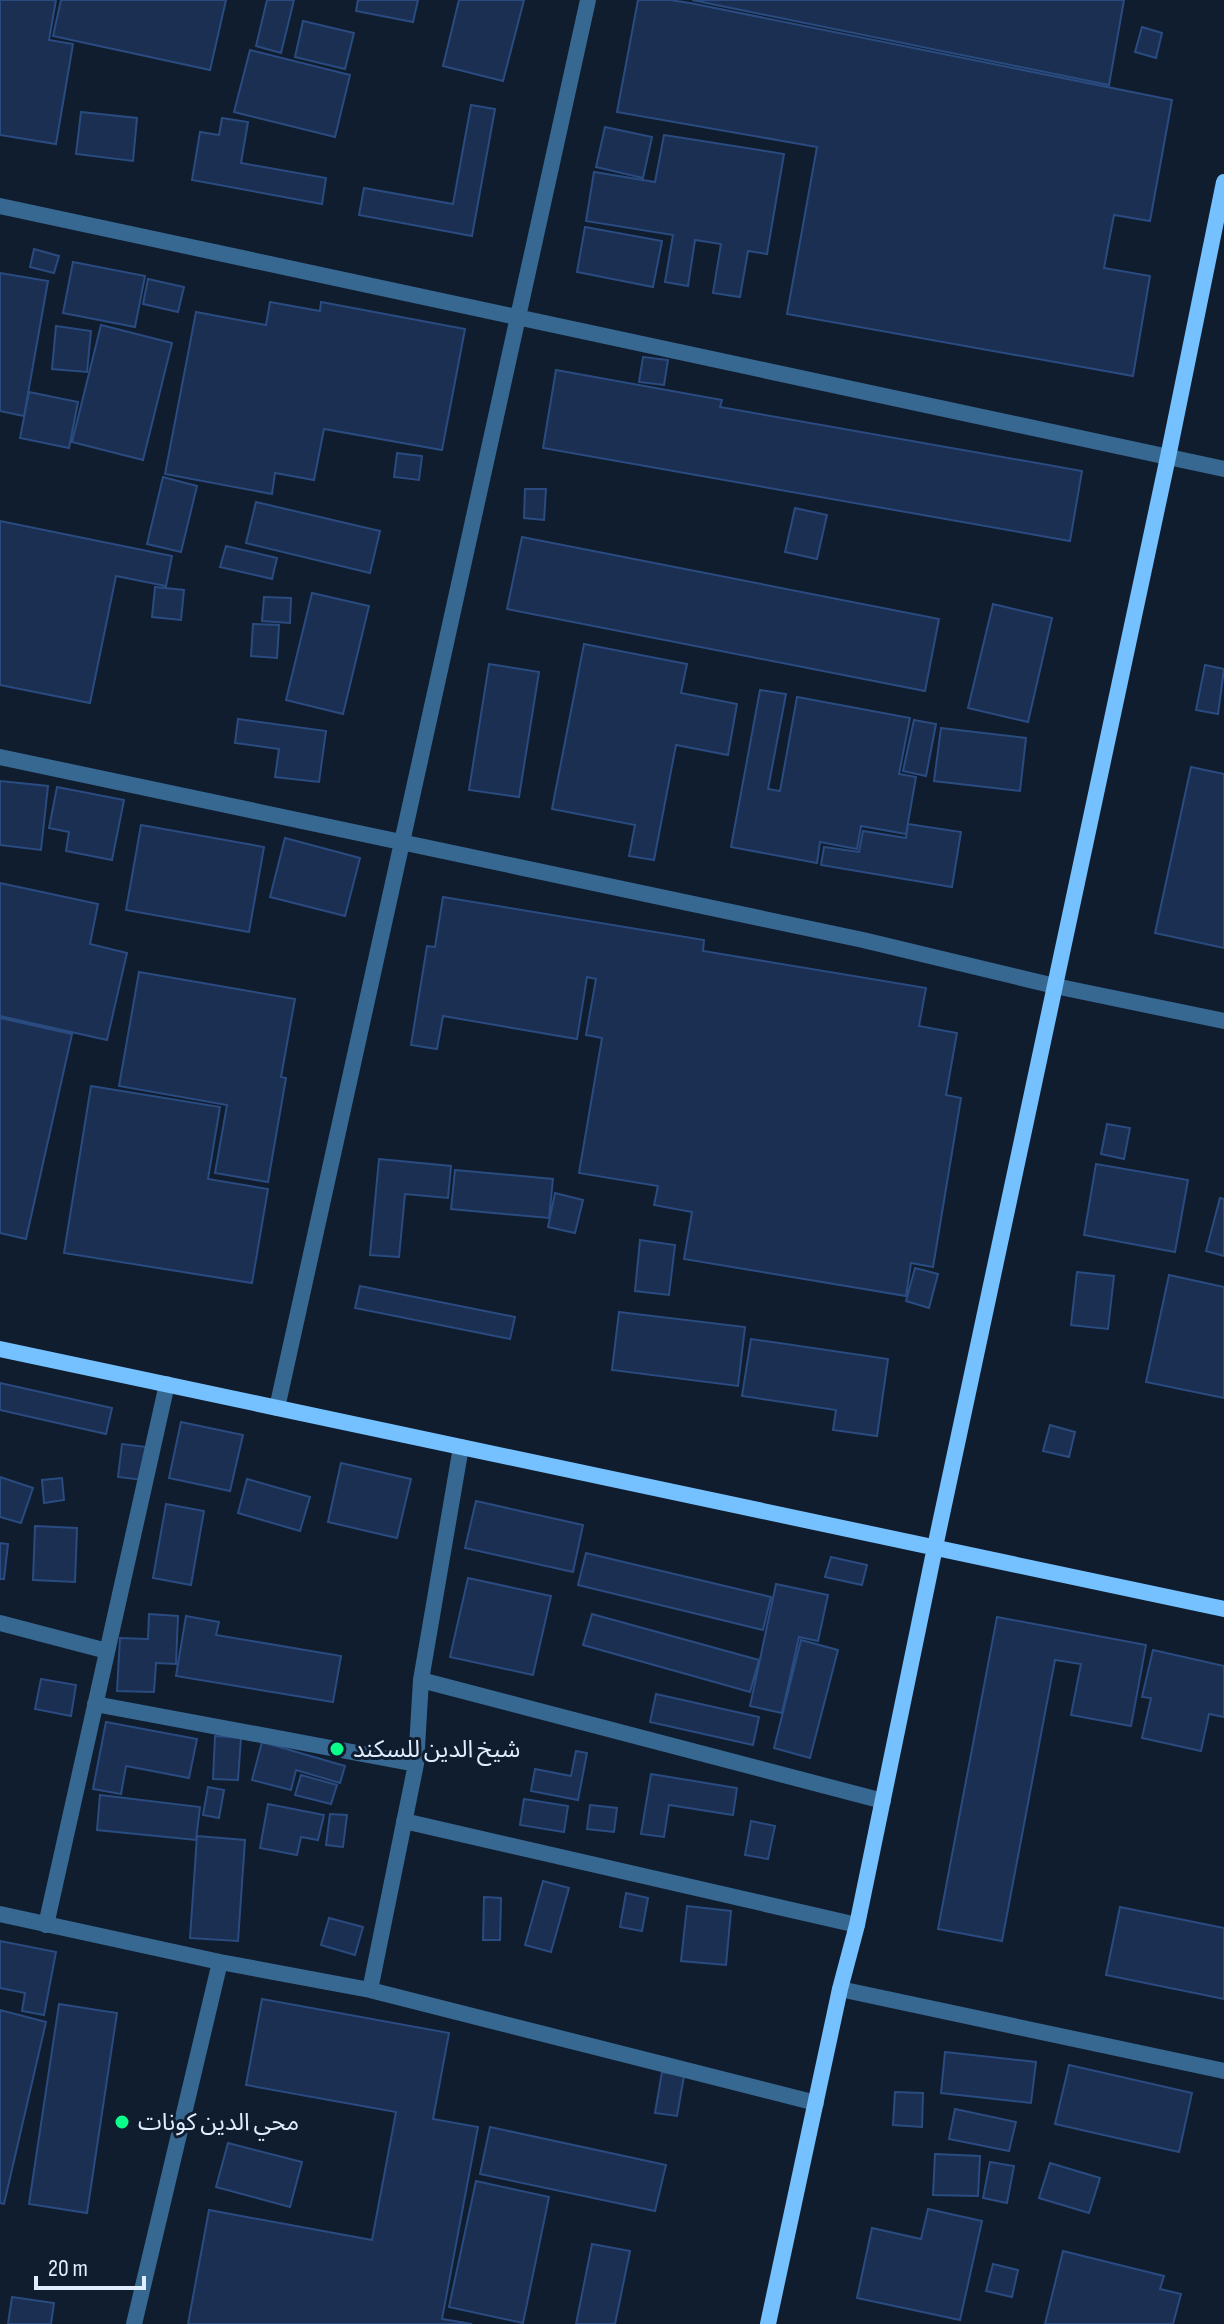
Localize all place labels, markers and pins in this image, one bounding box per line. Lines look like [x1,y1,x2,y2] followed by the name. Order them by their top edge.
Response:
[353,1735,520,1766] place label: شيخ الدين للسكند
[328,1740,346,1758] marker: شيخ الدين للسكند
[138,2108,299,2141] place label: محي الدين كونات
[113,2113,131,2131] marker: محي الدين كونات

